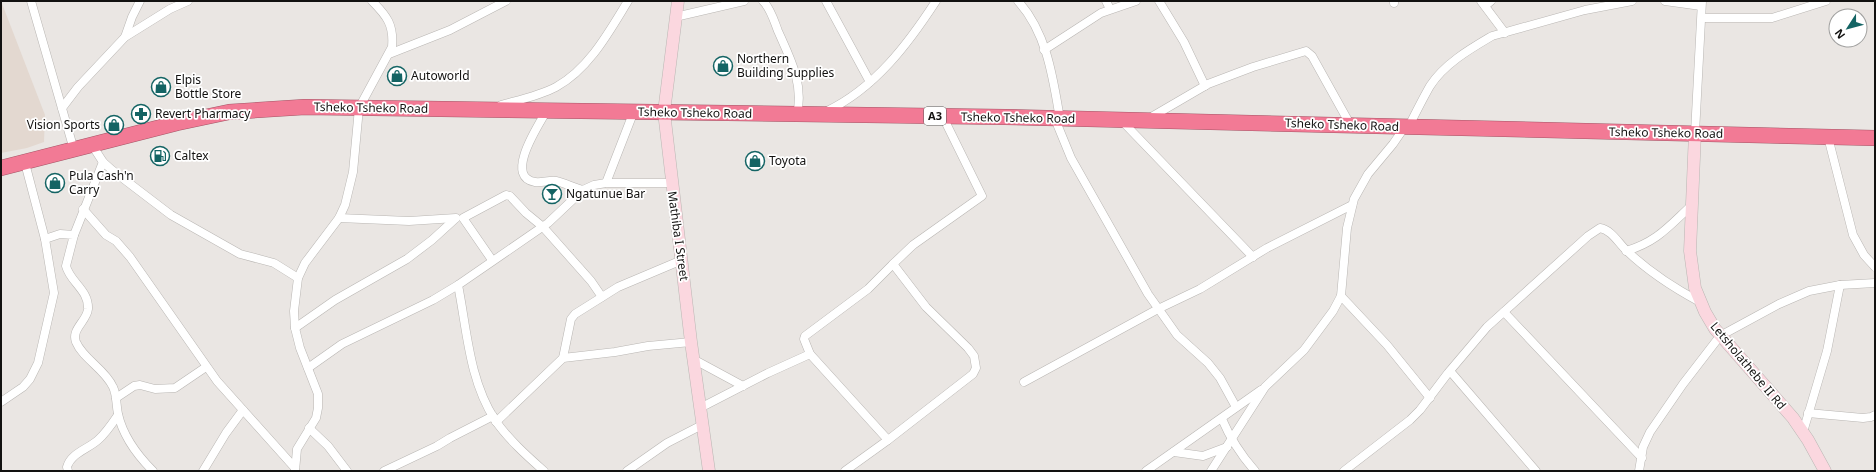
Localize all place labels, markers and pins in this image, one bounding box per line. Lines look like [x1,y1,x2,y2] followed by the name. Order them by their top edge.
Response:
[737,50,835,81] place label: Northern Building Supplies
[712,55,734,77] shop icon: Northern Building Supplies
[386,65,408,87] shop icon: Autoworld
[411,67,470,84] place label: Autoworld
[175,71,242,102] place label: Elpis Bottle Store
[150,76,172,98] shop icon: Elpis Bottle Store
[130,103,152,125] pharmacy icon: Revert Pharmacy
[155,105,251,122] place label: Revert Pharmacy
[103,114,125,136] shop icon: Vision Sports
[27,116,100,133] place label: Vision Sports
[149,145,171,167] fuel station icon: Caltex
[174,147,209,164] place label: Caltex
[744,150,766,172] shop icon: Toyota
[769,152,806,169] place label: Toyota
[69,167,134,198] place label: Pula Cash'n Carry
[44,172,66,194] shop icon: Pula Cash'n Carry
[541,183,563,205] bar icon: Ngatunue Bar
[566,185,645,202] place label: Ngatunue Bar

